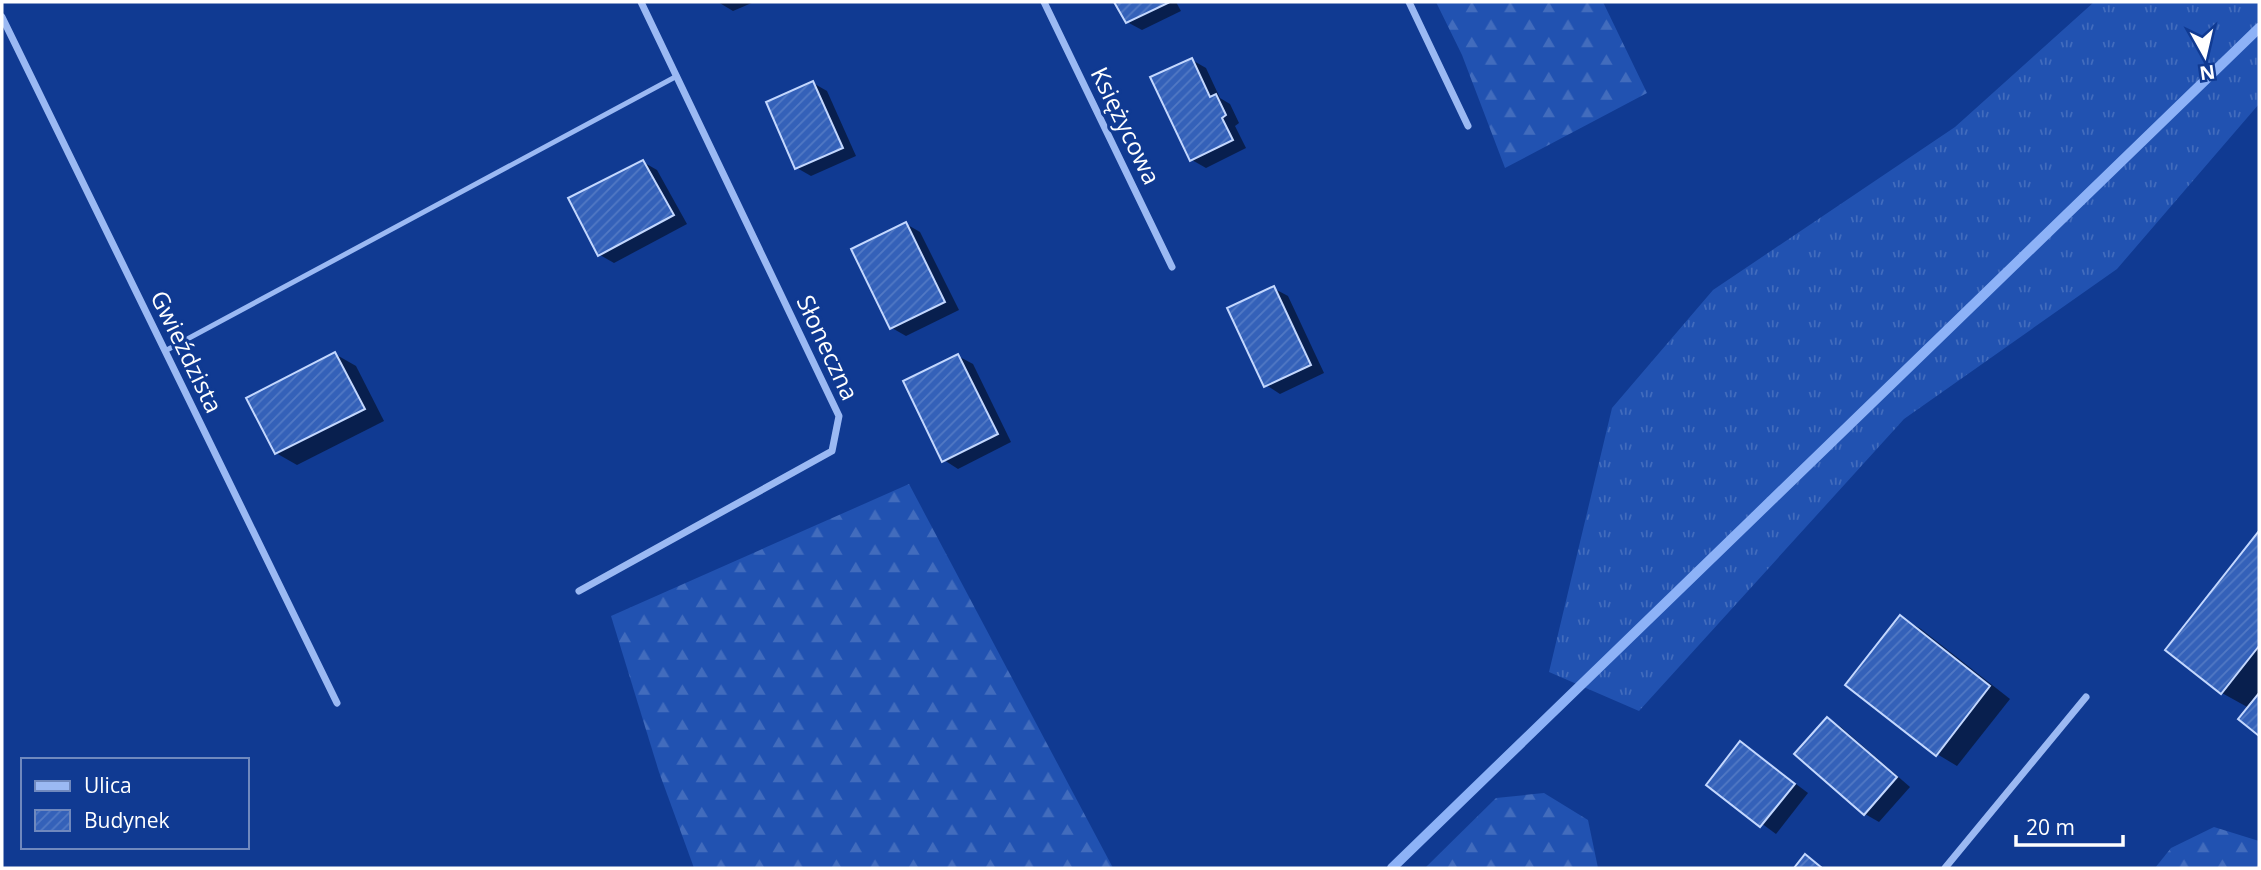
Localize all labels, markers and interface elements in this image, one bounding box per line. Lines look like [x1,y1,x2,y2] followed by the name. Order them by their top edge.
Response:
[2170,21,2240,91] north arrow
[2198,59,2217,87] text: N
[1084,61,1169,190] street label: Księżycowa
[144,285,231,418] street label: Gwieździsta
[790,289,867,405] street label: Słoneczna
[21,758,248,849] legend
[84,771,132,799] text: Ulica
[2016,804,2123,848] scale bar
[84,806,170,834] text: Budynek
[2026,813,2075,841] text: 20 m

